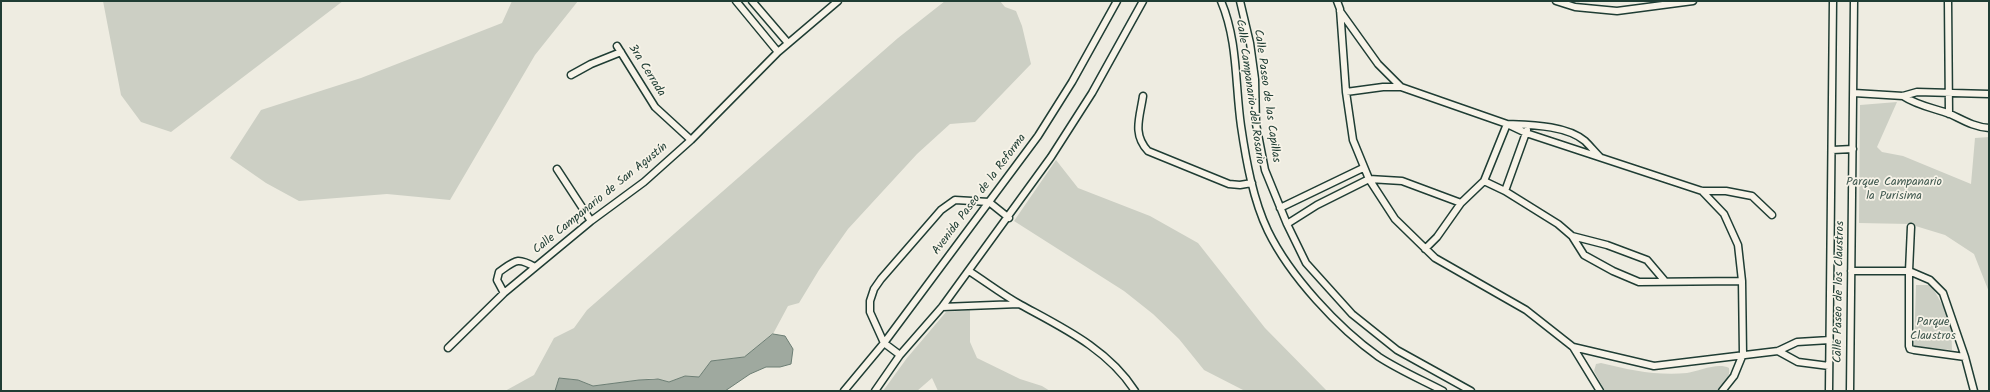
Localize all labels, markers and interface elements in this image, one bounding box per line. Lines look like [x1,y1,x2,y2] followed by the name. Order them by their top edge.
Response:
[1232,19,1266,165] street label: Calle Campanario del Rosario
[1250,28,1282,164] street label: Calle Paseo de las Capillas
[624,42,668,100] street label: 3ra Cerrada
[930,132,1030,258] street label: Avenida Paseo de la Reforma
[531,140,671,258] street label: Calle Campanario de San Agustín
[1846,176,1942,204] park label: Parque Campanario la Purisima
[1832,221,1848,363] street label: Calle Paseo de los Claustros
[1910,316,1956,344] park label: Parque Claustros

